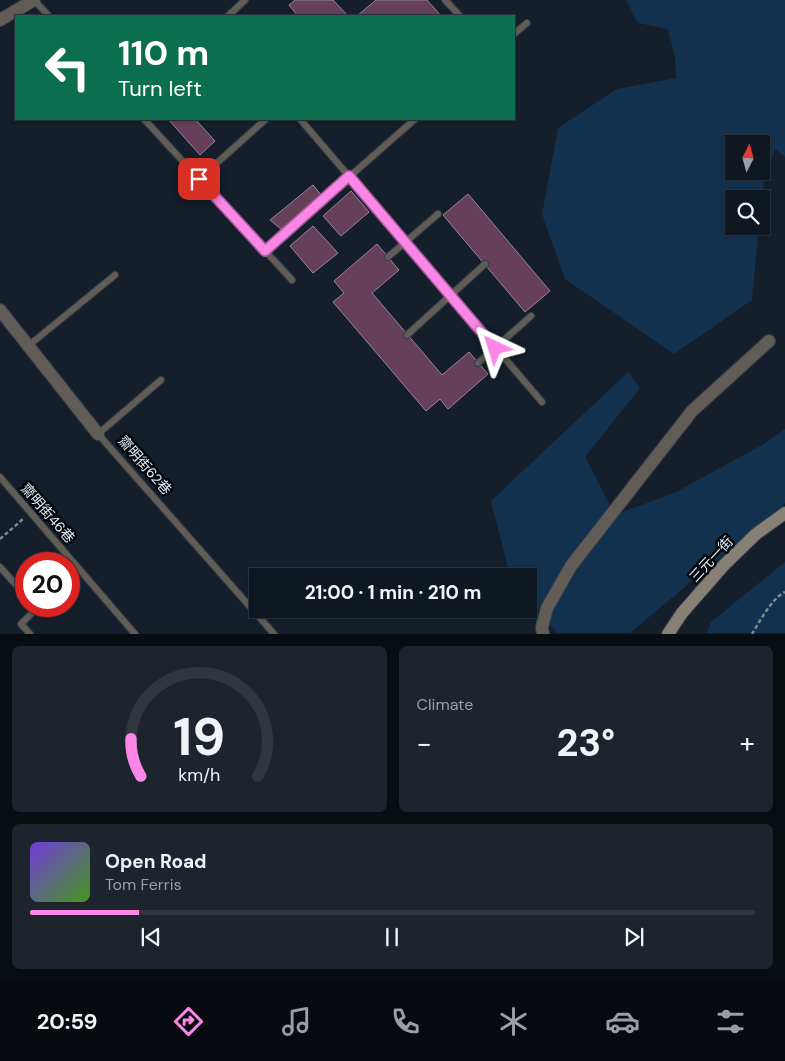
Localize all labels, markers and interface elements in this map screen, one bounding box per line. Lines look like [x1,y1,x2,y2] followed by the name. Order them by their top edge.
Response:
[118,30,209,76] text: 110 m
[35,35,100,100] icon: left
[118,74,202,103] text: Turn left
[725,135,770,180] north arrow
[725,135,770,235] map controls
[178,158,220,200] pin
[185,165,213,193] icon: arrive
[725,190,770,235] button: search
[468,321,520,373] position arrow
[114,432,176,498] street label: 齋明街62巷
[17,479,79,547] street label: 齋明街46巷
[685,532,737,586] street label: 三元一街
[15,552,80,617] speed limit sign: 20
[305,580,481,605] text: 21:00 · 1 min · 210 m
[417,694,473,715] text: Climate
[173,703,225,771] text: 19
[556,718,615,768] text: 23°
[417,725,432,762] text: −
[740,725,755,762] text: +
[178,763,220,787] text: km/h
[105,849,207,874] text: Open Road
[105,874,182,895] text: Tom Ferris
[137,923,165,951] icon: previous
[378,923,406,951] icon: pause
[620,923,648,951] icon: next
[171,1004,206,1039] icon: directions
[279,1004,314,1039] icon: music
[388,1004,423,1039] icon: phone
[496,1004,531,1039] icon: climate
[605,1004,640,1039] icon: car
[713,1004,748,1039] icon: filters
[37,1007,98,1036] text: 20:59

